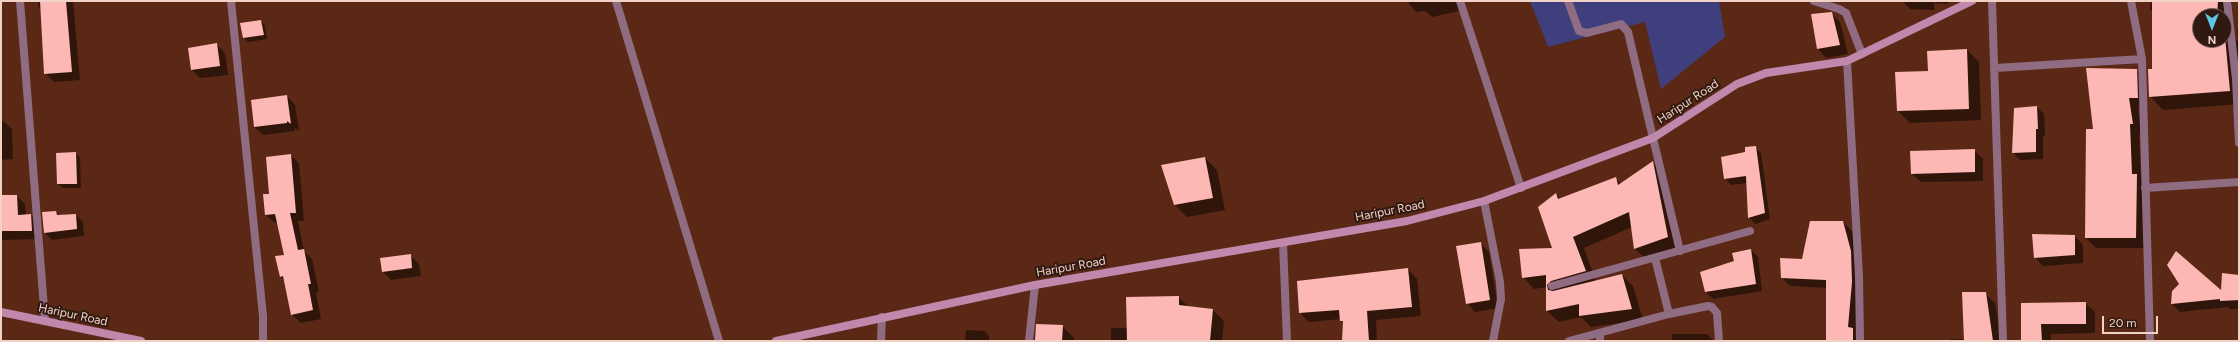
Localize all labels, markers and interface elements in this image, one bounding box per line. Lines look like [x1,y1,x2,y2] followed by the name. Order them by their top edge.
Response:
[2192,8,2232,48] north arrow
[2208,33,2216,46] text: N
[1655,77,1721,127] street label: Haripur Road
[1354,197,1426,225] street label: Haripur Road
[1035,254,1107,280] street label: Haripur Road
[37,301,109,329] street label: Haripur Road
[2104,308,2160,334] scale bar
[2109,316,2137,330] text: 20 m

